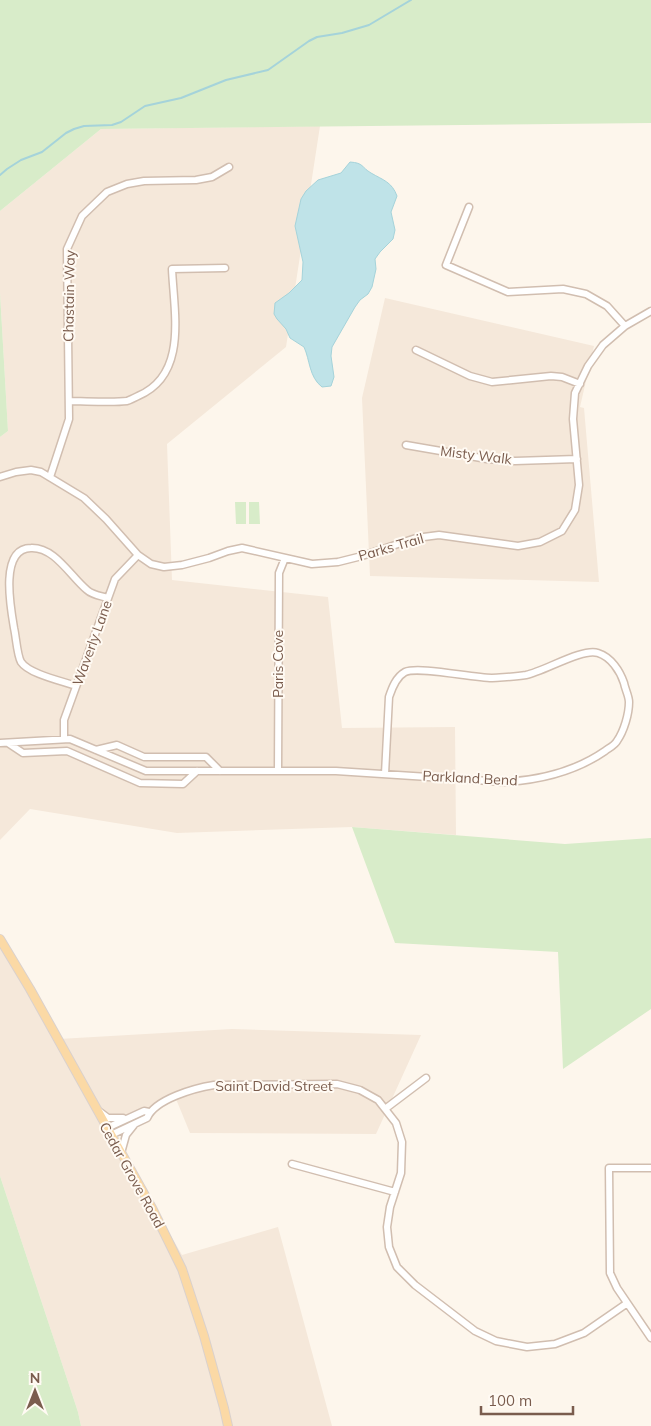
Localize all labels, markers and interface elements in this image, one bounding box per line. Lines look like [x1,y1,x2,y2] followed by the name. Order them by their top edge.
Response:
[59,249,79,342] street label: Chastain Way
[439,442,514,468] street label: Misty Walk
[356,529,426,565] street label: Parks Trail
[68,598,116,688] street label: Waverly Lane
[269,630,287,698] street label: Paris Cove
[422,767,518,789] street label: Parkland Bend
[215,1077,333,1095] street label: Saint David Street
[95,1119,169,1231] street label: Cedar Grove Road
[10,1366,60,1416] north arrow
[30,1369,40,1387] text: N
[481,1384,574,1416] scale bar
[488,1391,532,1410] text: 100 m

